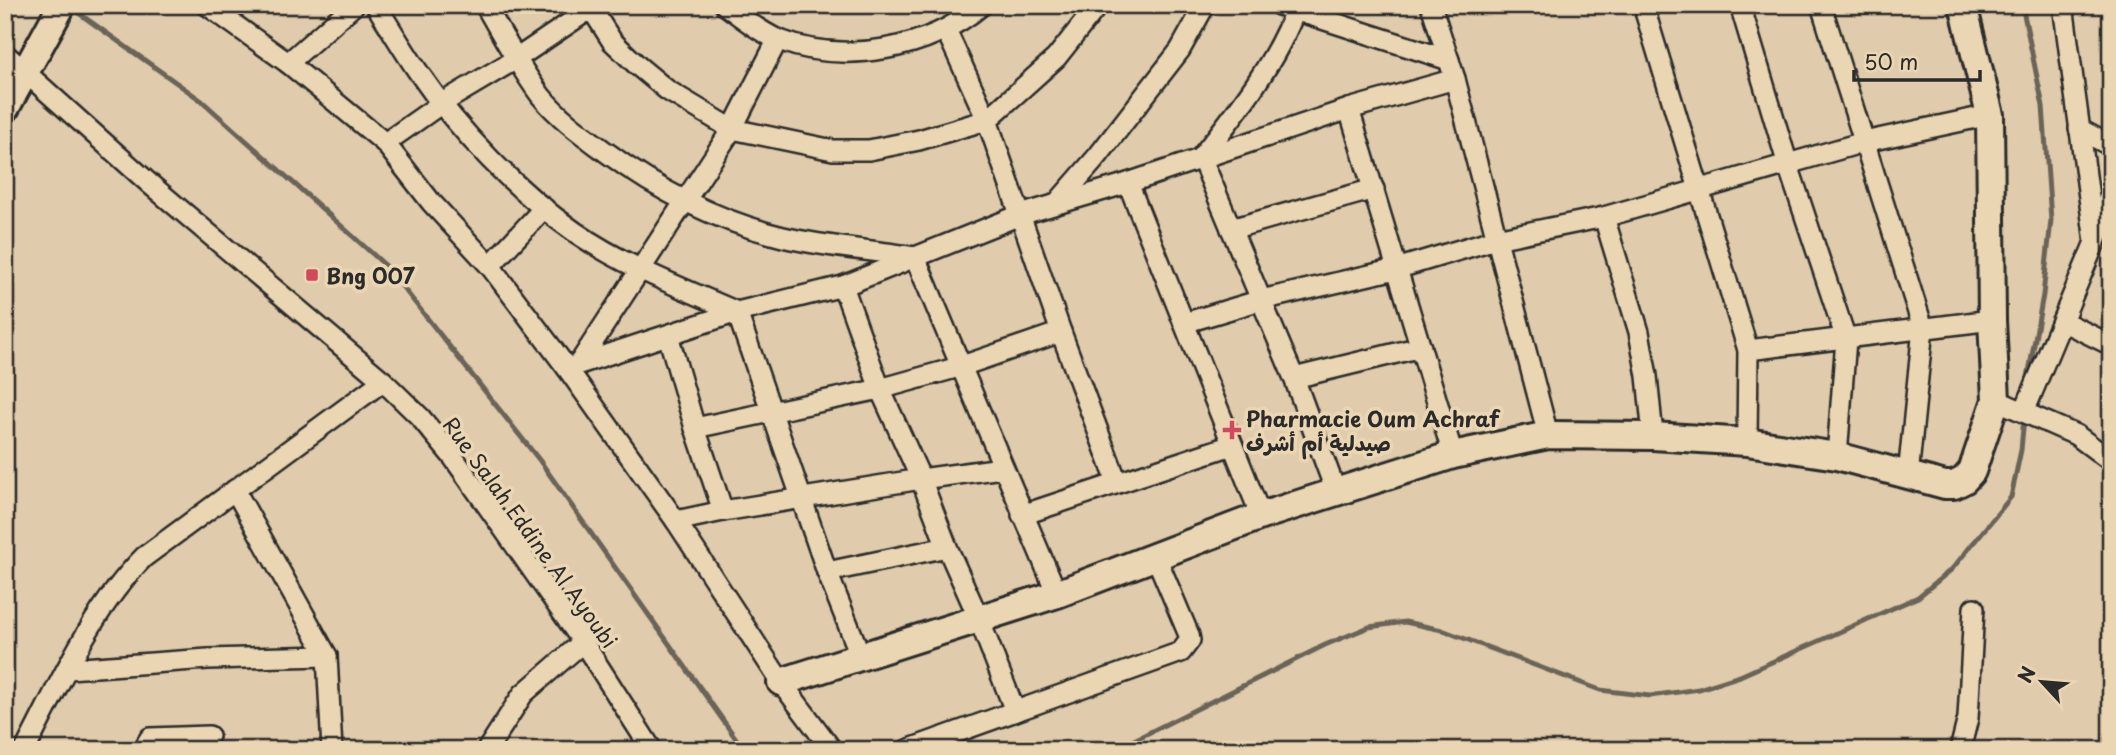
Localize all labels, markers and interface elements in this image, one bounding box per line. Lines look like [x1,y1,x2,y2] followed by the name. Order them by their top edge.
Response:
[1854,38,1980,82] scale bar
[1864,45,1918,77] text: 50 m
[326,259,416,291] place label: Bng 007
[304,267,320,283] marker: Bng 007
[1246,402,1501,460] place label: Pharmacie Oum Achraf صيدلية أم أشرف
[436,410,626,654] street label: Rue Salah Eddine Al Ayoubi
[1224,422,1240,438] marker: Pharmacie Oum Achraf صيدلية أم أشرف
[2008,646,2078,716] north arrow
[2010,661,2042,687] text: N

